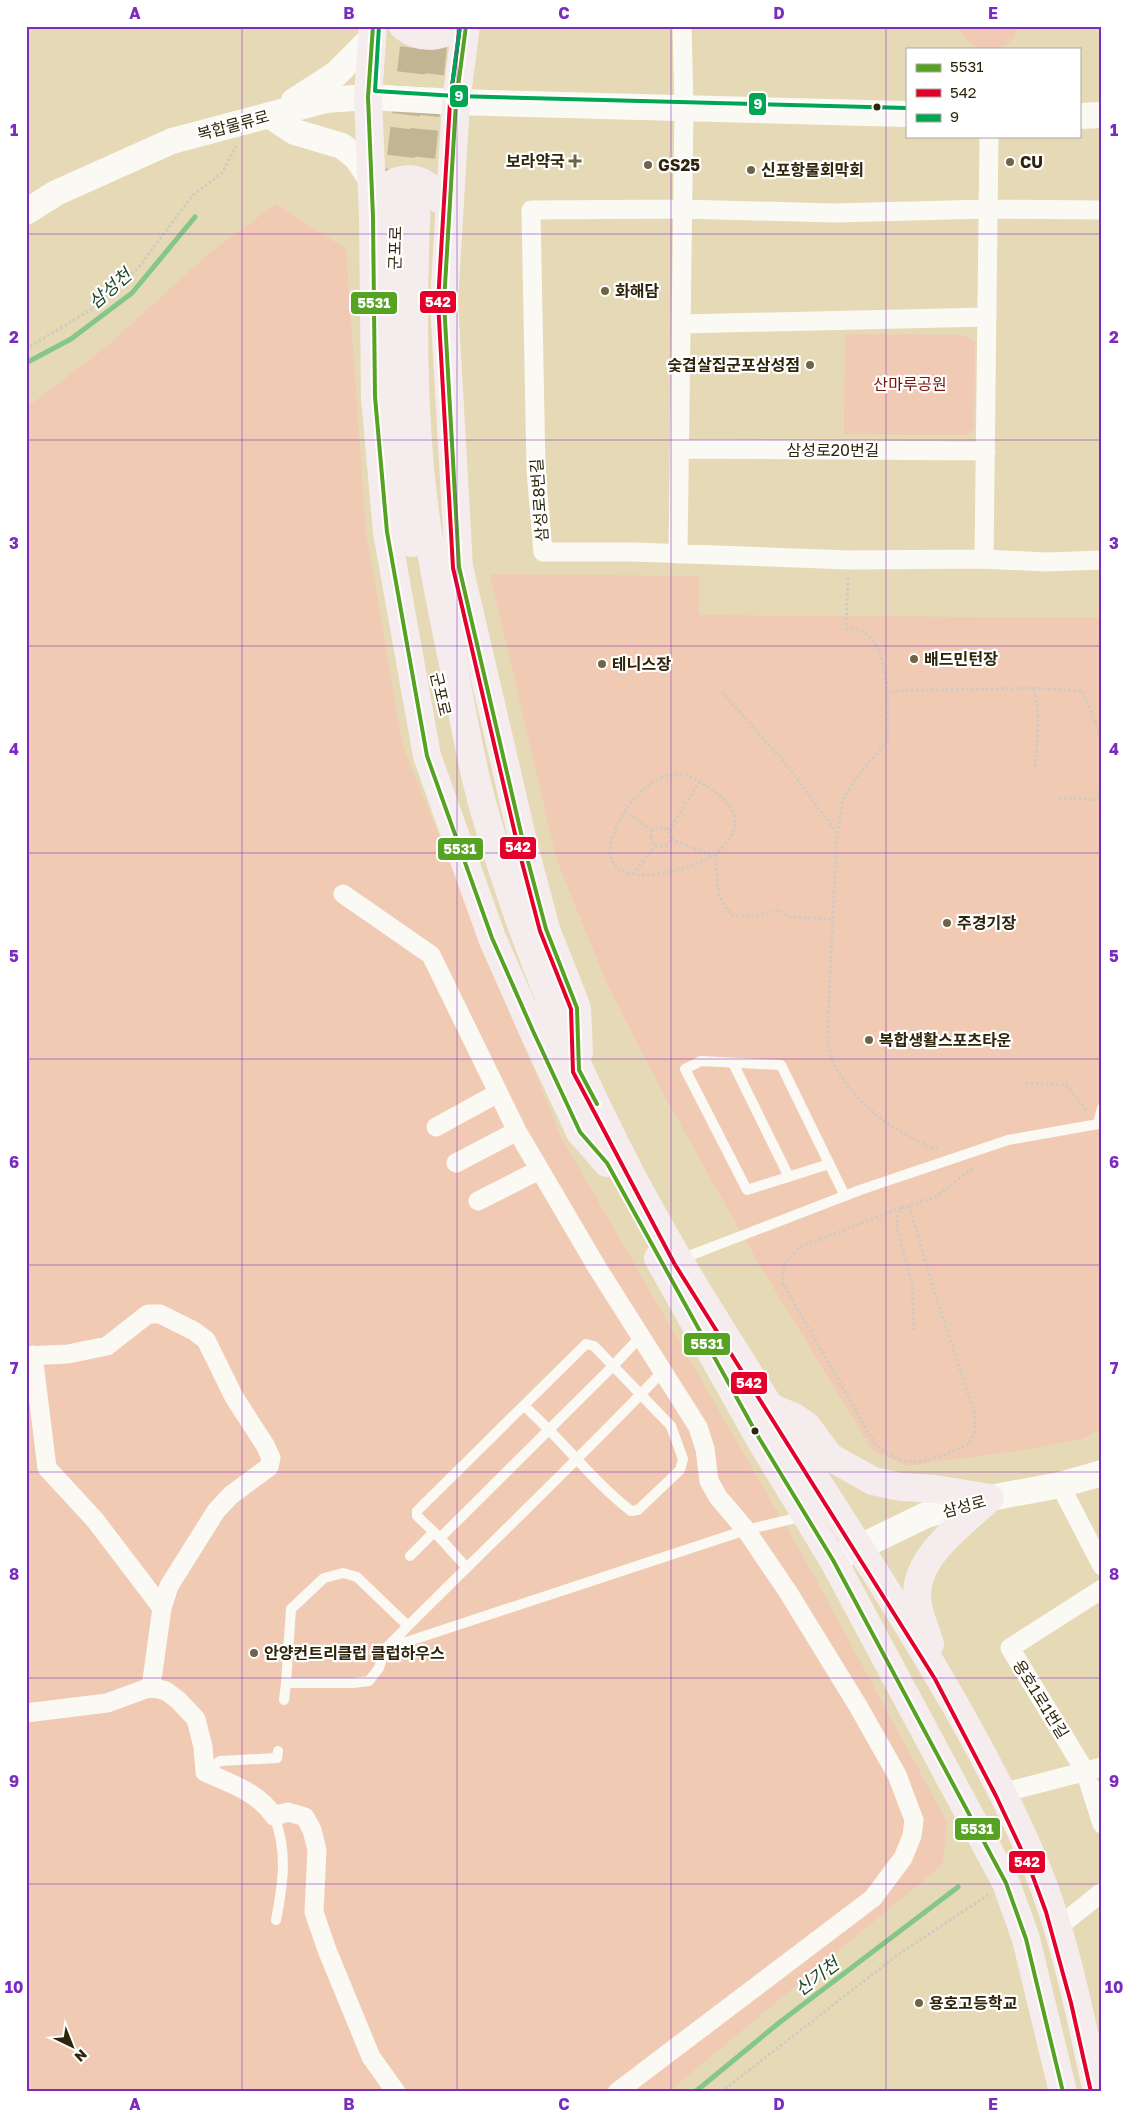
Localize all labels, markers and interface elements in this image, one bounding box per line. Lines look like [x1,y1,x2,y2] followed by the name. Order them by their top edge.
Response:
[129,3,141,23] text: A
[343,3,355,23] text: B
[558,3,570,23] text: C
[773,3,785,23] text: D
[988,3,998,23] text: E
[906,48,1080,138] legend
[950,57,983,75] text: 5531
[950,83,977,101] text: 542
[449,84,469,108] line badge: 9
[455,87,464,104] text: 9
[748,92,767,116] line badge: 9
[754,95,763,112] text: 9
[872,102,882,112] unlabelled marker
[195,106,271,144] street label: 복합물류로
[950,107,959,125] text: 9
[10,120,18,140] text: 1
[1110,120,1118,140] text: 1
[506,151,565,171] place label: 보라약국
[1020,152,1043,172] place label: CU
[569,155,581,167] marker: 보라약국
[658,155,700,175] place label: GS25
[1004,156,1016,168] marker: CU
[642,159,654,171] marker: GS25
[761,160,864,180] place label: 신포항물회막회
[745,164,757,176] marker: 신포항물회막회
[385,225,405,270] street label: 군포로
[83,262,137,313] water label: 삼성천
[615,281,659,301] place label: 화해담
[599,285,611,297] marker: 화해담
[419,290,457,314] line badge: 542
[350,291,398,315] line badge: 5531
[425,293,451,310] text: 542
[358,294,390,311] text: 5531
[9,327,19,347] text: 2
[1109,327,1119,347] text: 2
[668,355,800,375] place label: 숯겹살집군포삼성점
[804,359,816,371] marker: 숯겹살집군포삼성점
[873,374,947,394] park label: 산마루공원
[787,440,879,460] street label: 삼성로20번길
[526,458,552,542] street label: 삼성로8번길
[9,533,19,553] text: 3
[1109,533,1119,553] text: 3
[924,649,998,669] place label: 배드민턴장
[908,653,920,665] marker: 배드민턴장
[612,654,671,674] place label: 테니스장
[596,658,608,670] marker: 테니스장
[426,670,456,718] street label: 군포로
[9,739,19,759] text: 4
[1109,739,1119,759] text: 4
[499,836,537,860] line badge: 542
[437,837,484,861] line badge: 5531
[505,838,531,855] text: 542
[444,840,476,857] text: 5531
[957,913,1016,933] place label: 주경기장
[941,917,953,929] marker: 주경기장
[9,946,19,966] text: 5
[1109,946,1119,966] text: 5
[879,1030,1011,1050] place label: 복합생활스포츠타운
[863,1034,875,1046] marker: 복합생활스포츠타운
[9,1152,19,1172] text: 6
[1109,1152,1119,1172] text: 6
[683,1332,731,1356] line badge: 5531
[691,1335,723,1352] text: 5531
[10,1358,19,1378] text: 7
[1110,1358,1119,1378] text: 7
[730,1371,768,1395] line badge: 542
[736,1374,762,1391] text: 542
[750,1426,760,1436] unlabelled marker
[940,1491,988,1521] street label: 삼성로
[9,1564,19,1584] text: 8
[1109,1564,1119,1584] text: 8
[264,1643,445,1663] place label: 안양컨트리클럽 클럽하우스
[248,1647,260,1659] marker: 안양컨트리클럽 클럽하우스
[1009,1656,1073,1742] street label: 용호1로1번길
[9,1771,19,1791] text: 9
[1109,1771,1119,1791] text: 9
[954,1817,1001,1841] line badge: 5531
[961,1820,993,1837] text: 5531
[1008,1850,1046,1874] line badge: 542
[1014,1853,1040,1870] text: 542
[790,1951,845,2000] water label: 신기천
[5,1977,23,1997] text: 10
[1105,1977,1123,1997] text: 10
[929,1993,1018,2013] place label: 용호고등학교
[913,1997,925,2009] marker: 용호고등학교
[48,2020,98,2070] north arrow
[72,2046,91,2066] text: N
[129,2094,141,2114] text: A
[343,2094,355,2114] text: B
[558,2094,570,2114] text: C
[773,2094,785,2114] text: D
[988,2094,998,2114] text: E

